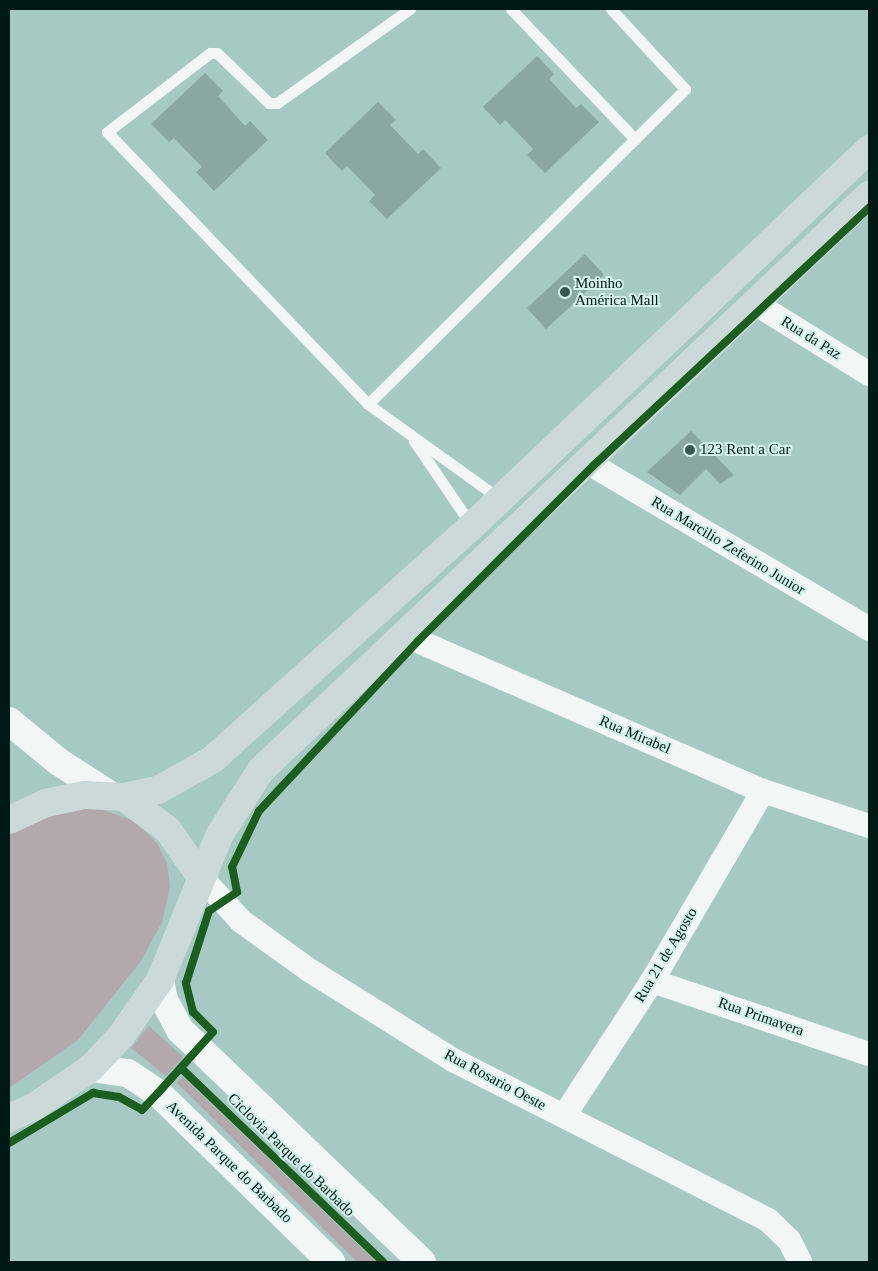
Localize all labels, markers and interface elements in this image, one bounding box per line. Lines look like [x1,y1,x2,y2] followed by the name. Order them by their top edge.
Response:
[575,274,659,309] place label: Moinho América Mall
[559,286,571,298] marker: Moinho América Mall
[778,312,844,364] street label: Rua da Paz
[700,441,790,459] place label: 123 Rent a Car
[684,444,696,456] marker: 123 Rent a Car
[648,493,808,599] street label: Rua Marcilio Zeferino Junior
[597,712,673,758] street label: Rua Mirabel
[630,904,702,1006] street label: Rua 21 de Agosto
[716,994,806,1040] street label: Rua Primavera
[441,1046,549,1114] street label: Rua Rosario Oeste
[224,1090,358,1220] street label: Ciclovia Parque do Barbado
[162,1097,296,1227] street label: Avenida Parque do Barbado

